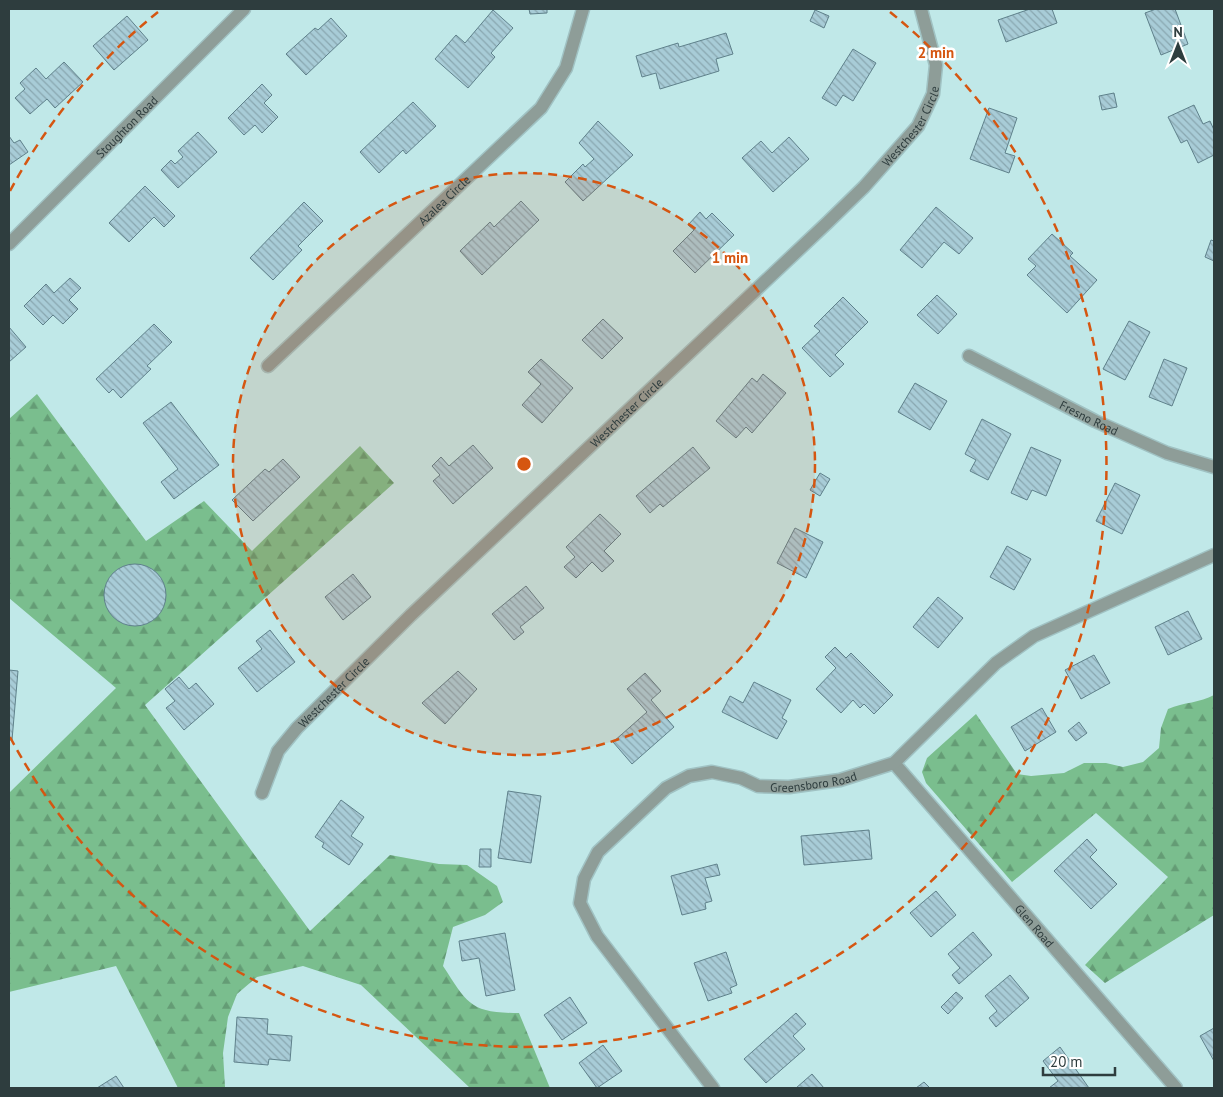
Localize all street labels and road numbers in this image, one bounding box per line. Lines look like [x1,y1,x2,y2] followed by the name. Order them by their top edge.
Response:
[878,85,941,169] street label: Westchester Circle
[92,92,161,161] street label: Stoughton Road
[415,172,473,228] street label: Azalea Circle
[587,374,666,450] street label: Westchester Circle
[1057,397,1121,438] street label: Fresno Road
[295,653,372,730] street label: Westchester Circle
[770,768,858,795] street label: Greensboro Road
[1012,901,1058,950] street label: Glen Road

